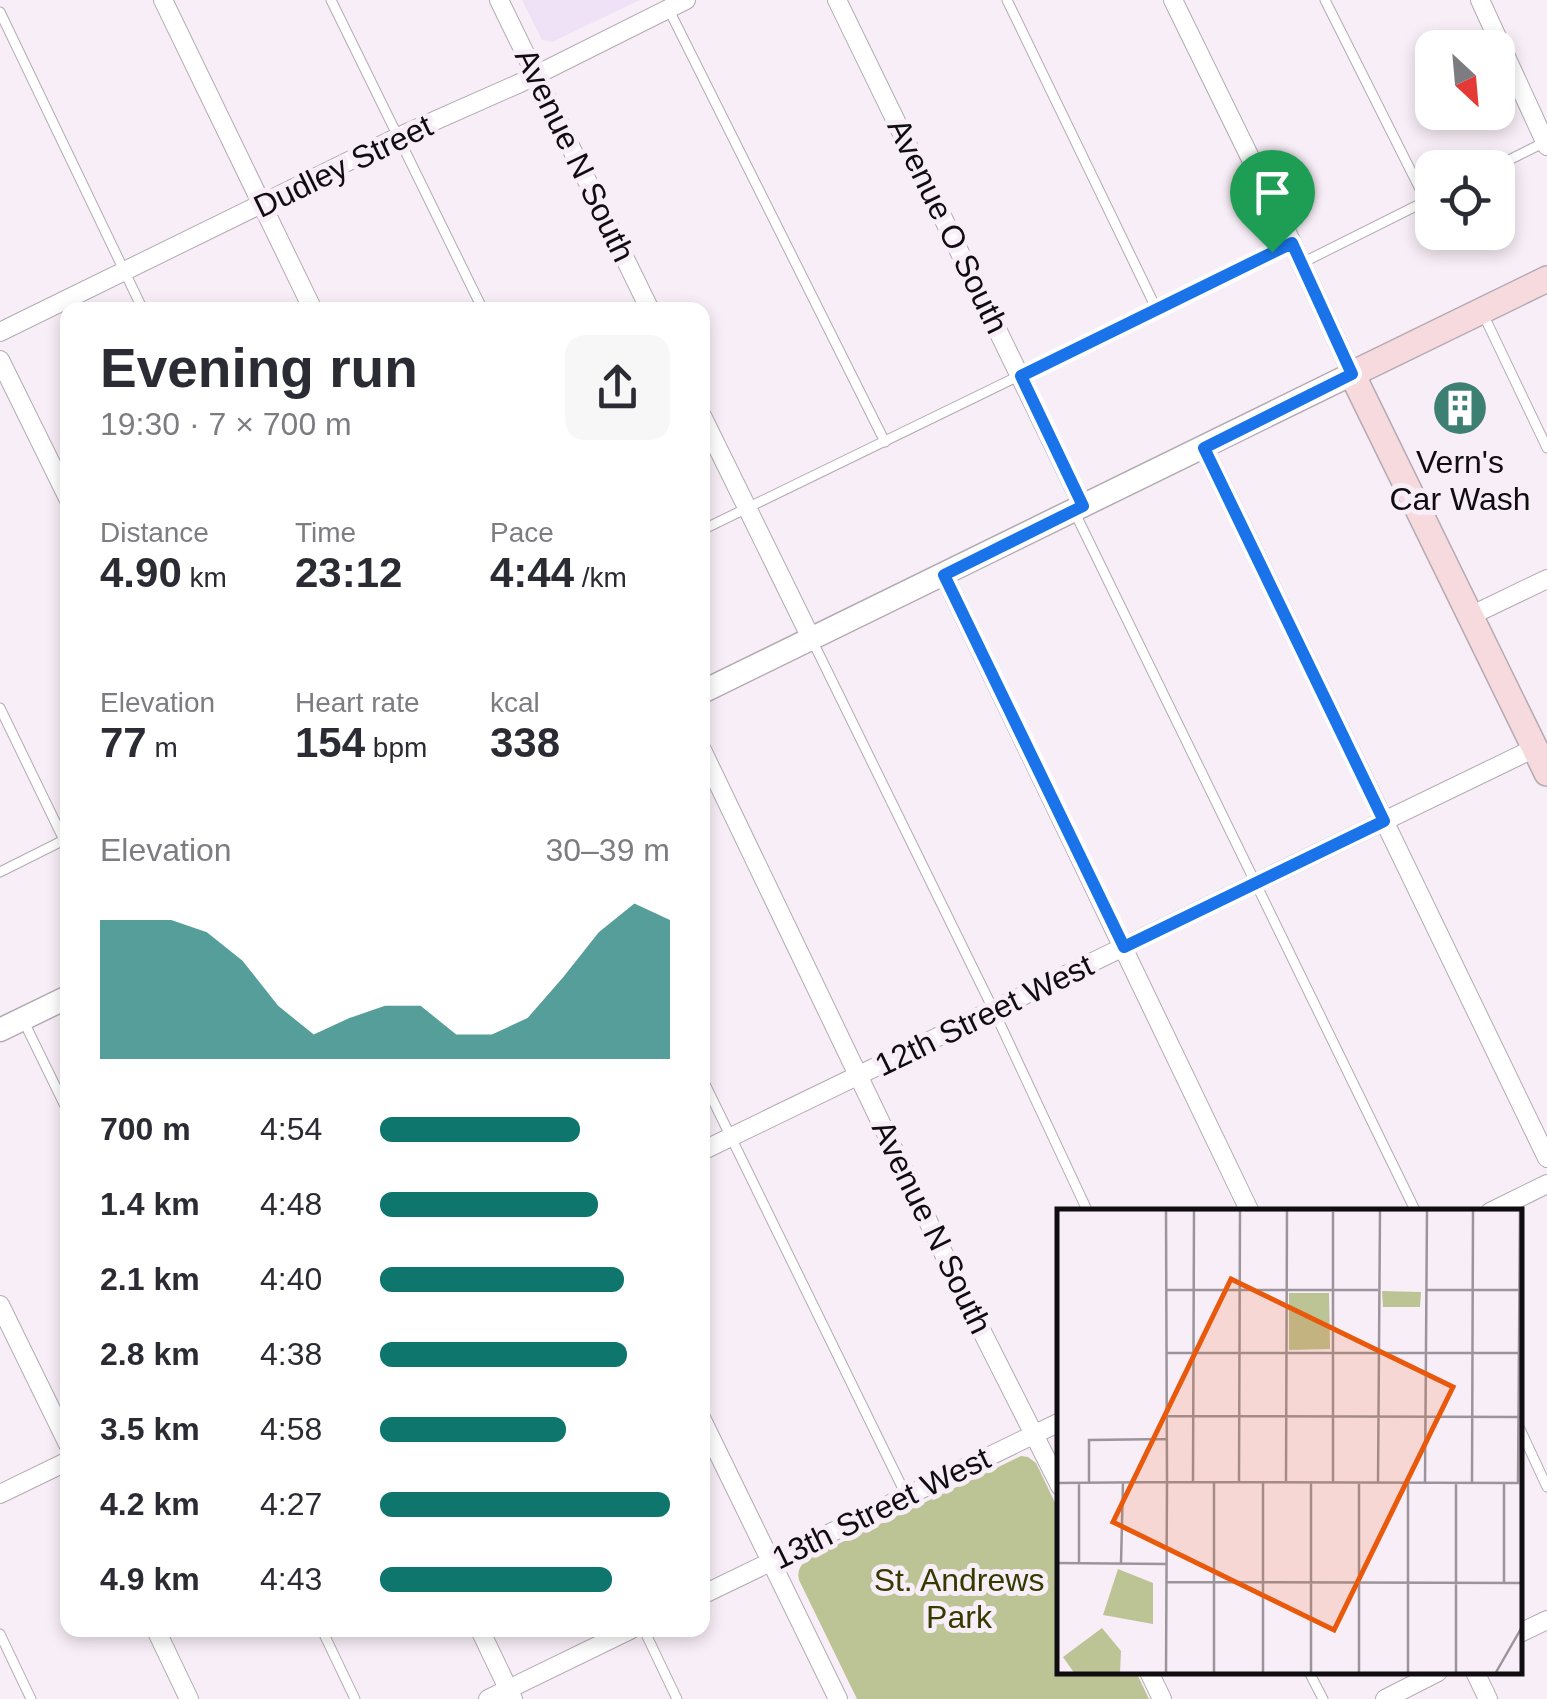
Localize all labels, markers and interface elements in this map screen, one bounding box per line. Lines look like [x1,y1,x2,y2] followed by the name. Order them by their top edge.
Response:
[1415,30,1515,130] north arrow
[1415,30,1515,250] map controls
[508,43,642,267] street label: Avenue N South
[248,107,438,225] street label: Dudley Street
[880,113,1016,339] street label: Avenue O South
[1230,150,1315,253] pin
[1415,150,1515,250] button: locate
[1245,165,1300,220] icon: arrive
[565,335,670,440] button: share
[100,337,418,399] text: Evening run
[1430,378,1490,438] building icon: Vern's Car Wash
[100,406,352,442] text: 19:30 · 7 × 700 m
[1389,444,1531,517] place label: Vern's Car Wash
[100,517,209,548] text: Distance
[295,517,356,548] text: Time
[490,517,554,548] text: Pace
[100,549,182,596] text: 4.90
[295,549,402,596] text: 23:12
[490,549,574,596] text: 4:44
[182,562,227,593] text: km
[574,562,627,593] text: /km
[100,687,215,718] text: Elevation
[295,687,420,718] text: Heart rate
[490,687,540,718] text: kcal
[100,719,147,766] text: 77
[295,719,365,766] text: 154
[490,719,560,766] text: 338
[147,732,178,763] text: m
[365,732,427,763] text: bpm
[100,832,232,868] text: Elevation
[545,832,670,868] text: 30–39 m
[869,947,1099,1083] street label: 12th Street West
[100,1111,191,1147] text: 700 m
[260,1111,322,1147] text: 4:54
[865,1115,999,1339] street label: Avenue N South
[100,1186,200,1222] text: 1.4 km
[260,1186,322,1222] text: 4:48
[1057,1209,1522,1674] inset map
[100,1261,200,1297] text: 2.1 km
[260,1261,322,1297] text: 4:40
[100,1336,200,1372] text: 2.8 km
[260,1336,322,1372] text: 4:38
[100,1411,200,1447] text: 3.5 km
[260,1411,322,1447] text: 4:58
[766,1440,996,1576] street label: 13th Street West
[100,1486,200,1522] text: 4.2 km
[260,1486,322,1522] text: 4:27
[100,1561,200,1597] text: 4.9 km
[260,1561,322,1597] text: 4:43
[874,1562,1044,1635] park label: St. Andrews Park

